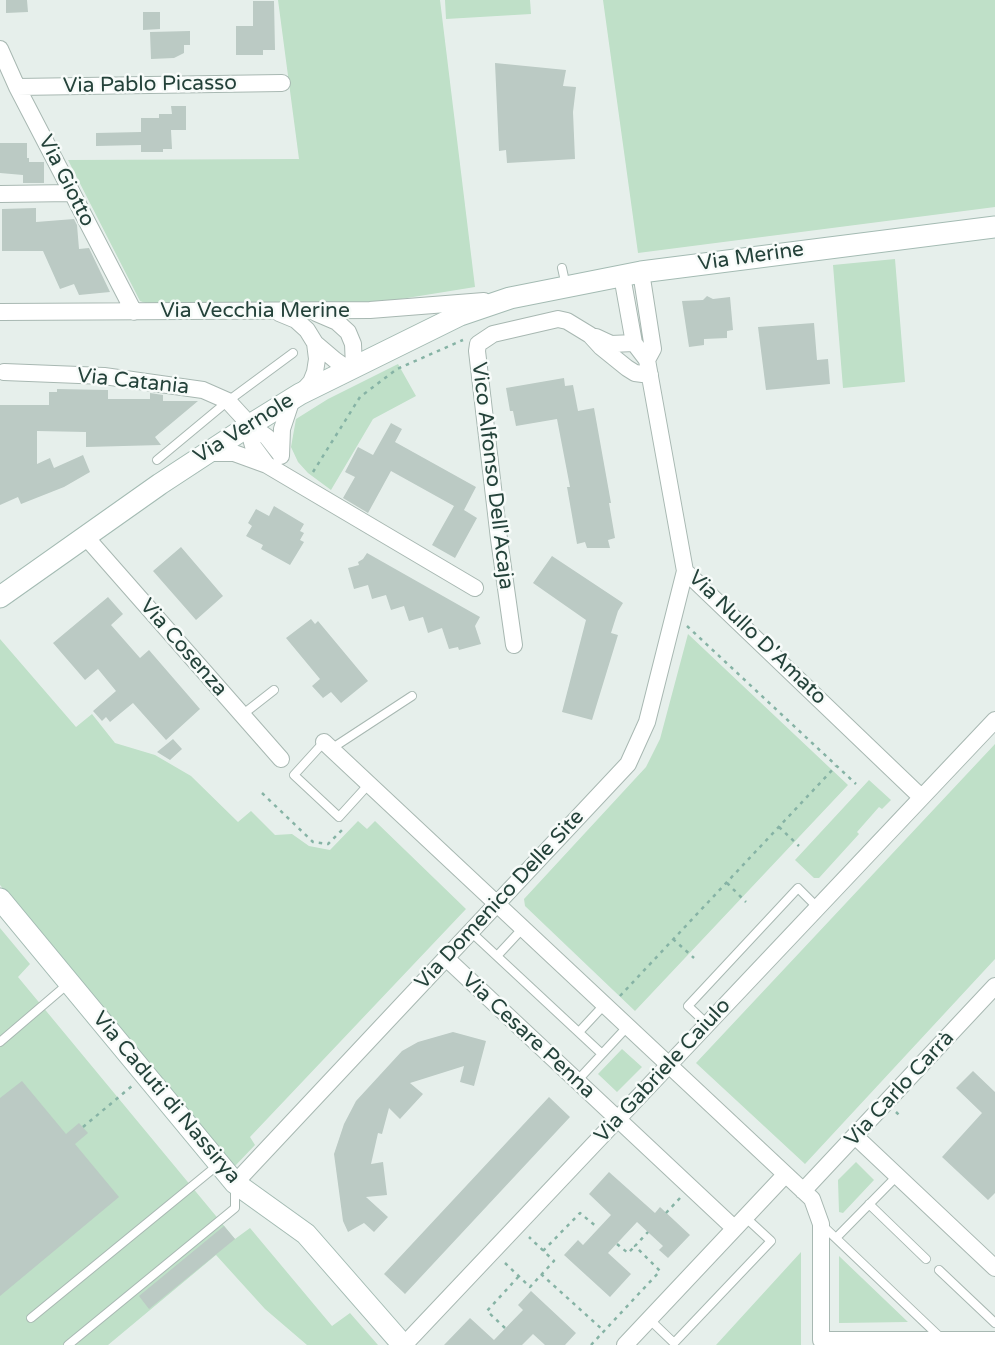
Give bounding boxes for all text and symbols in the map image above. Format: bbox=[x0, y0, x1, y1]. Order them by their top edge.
street label: Via Pablo Picasso bbox=[63, 71, 237, 99]
street label: Via Giotto bbox=[32, 131, 100, 231]
street label: Via Merine bbox=[696, 237, 806, 277]
street label: Via Vecchia Merine bbox=[160, 298, 350, 324]
street label: Vico Alfonso Dell'Acaja bbox=[466, 361, 518, 591]
street label: Via Catania bbox=[76, 364, 190, 400]
street label: Via Vernole bbox=[189, 388, 299, 470]
street label: Via Nullo D'Amato bbox=[683, 566, 831, 710]
street label: Via Cosenza bbox=[134, 594, 232, 702]
street label: Via Domenico Delle Site bbox=[410, 805, 590, 995]
street label: Via Cesare Penna bbox=[456, 968, 600, 1104]
street label: Via Gabriele Caiulo bbox=[590, 994, 736, 1148]
street label: Via Caduti di Nassirya bbox=[87, 1007, 245, 1189]
street label: Via Carlo Carrà bbox=[840, 1026, 960, 1152]

